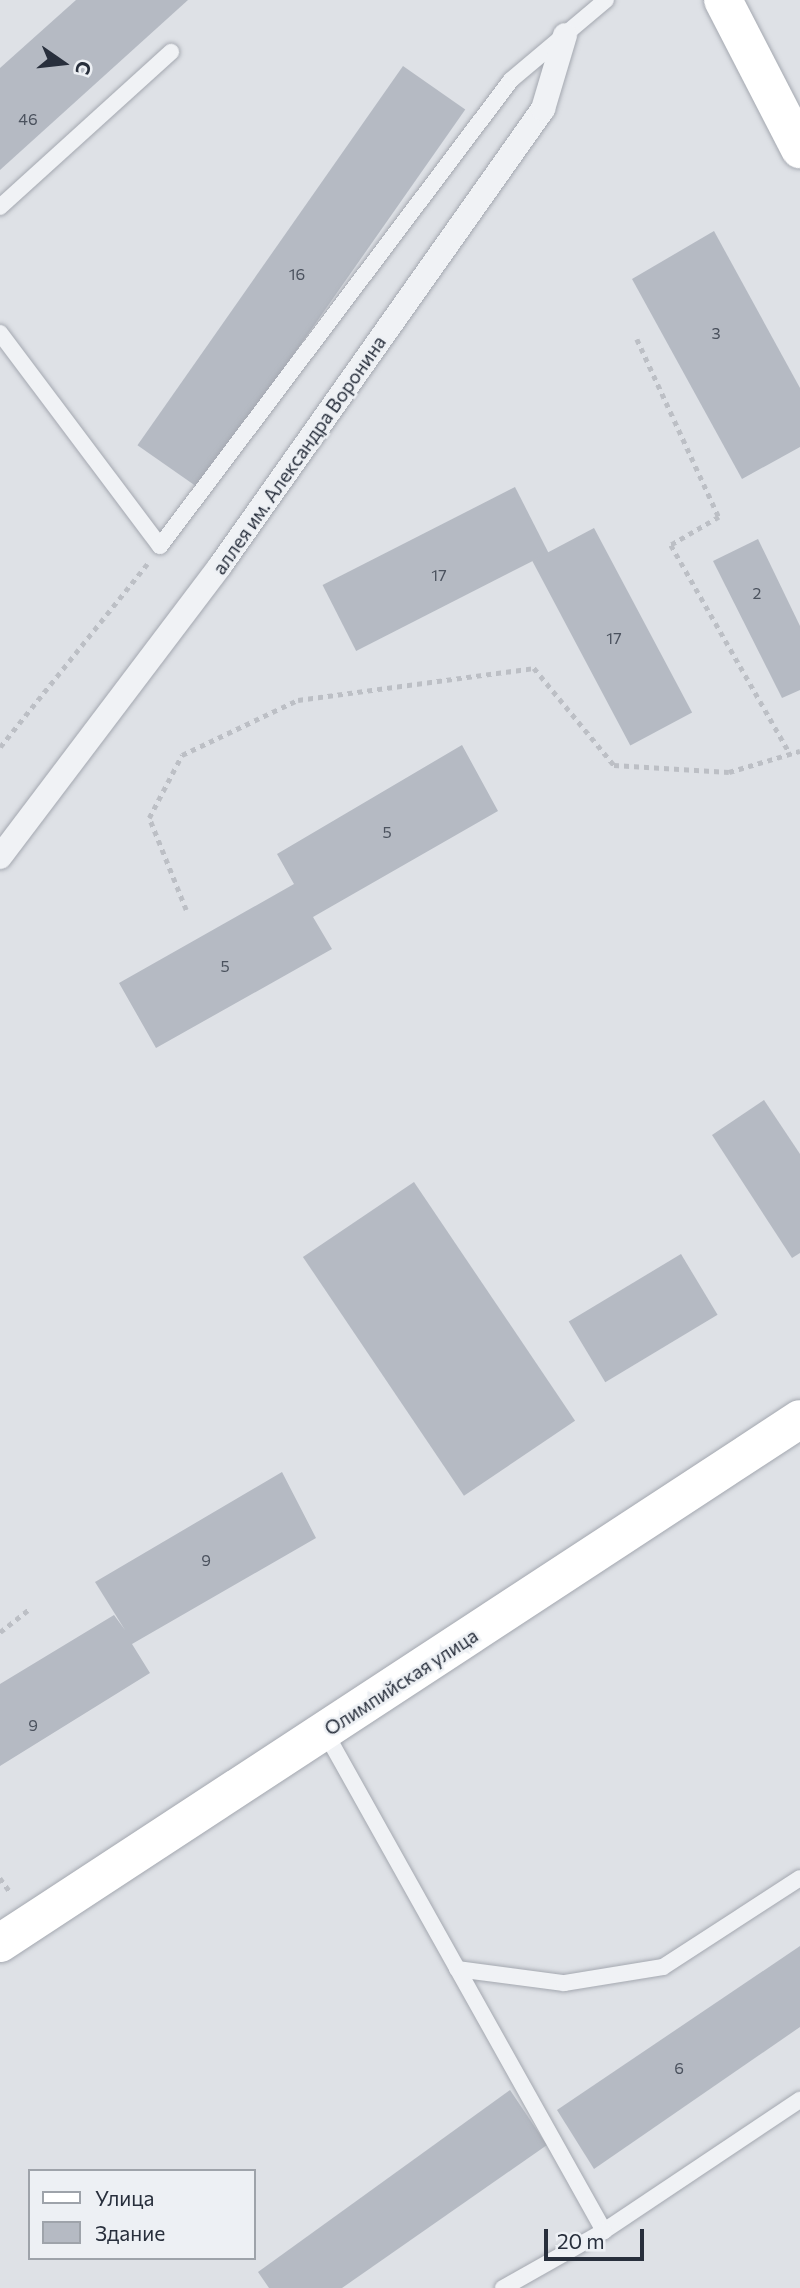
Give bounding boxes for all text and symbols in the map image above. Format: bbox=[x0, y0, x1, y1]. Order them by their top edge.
north arrow bbox=[28, 28, 98, 98]
text: С bbox=[71, 59, 97, 77]
house number: 46 bbox=[18, 109, 38, 129]
house number: 16 bbox=[289, 264, 305, 284]
house number: 3 bbox=[711, 323, 721, 343]
street label: аллея им. Александра Воронина bbox=[208, 331, 390, 579]
house number: 17 bbox=[431, 565, 447, 585]
house number: 2 bbox=[753, 583, 761, 603]
house number: 17 bbox=[606, 628, 622, 648]
house number: 5 bbox=[382, 822, 392, 842]
house number: 5 bbox=[220, 956, 230, 976]
house number: 9 bbox=[201, 1550, 211, 1570]
street label: Олимпийская улица bbox=[320, 1624, 482, 1740]
house number: 9 bbox=[28, 1715, 38, 1735]
house number: 6 bbox=[674, 2058, 684, 2078]
legend bbox=[28, 2169, 256, 2260]
text: Улица bbox=[95, 2185, 154, 2210]
scale bar bbox=[548, 2214, 648, 2258]
text: Здание bbox=[95, 2220, 165, 2245]
text: 20 m bbox=[557, 2228, 605, 2253]

